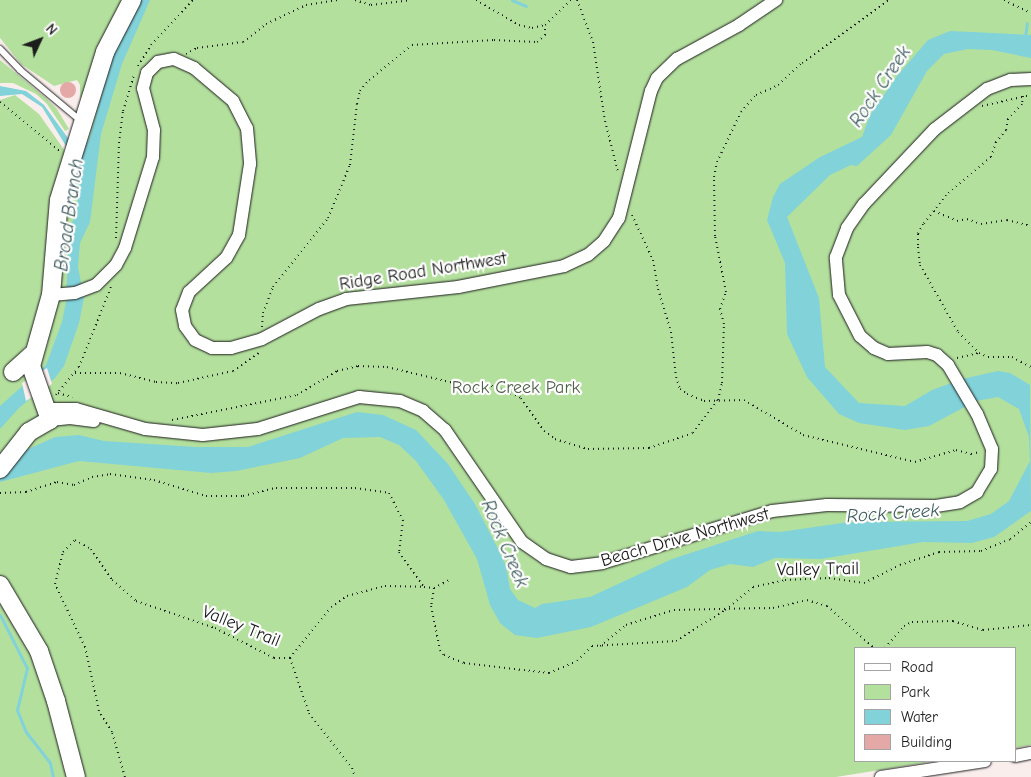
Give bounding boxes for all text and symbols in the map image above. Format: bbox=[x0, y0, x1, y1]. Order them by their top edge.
north arrow bbox=[15, 15, 65, 65]
text: N bbox=[42, 20, 61, 39]
water label: Rock Creek bbox=[846, 42, 916, 132]
water label: Broad Branch bbox=[51, 157, 89, 273]
street label: Ridge Road Northwest bbox=[338, 248, 508, 296]
park label: Rock Creek Park bbox=[452, 377, 580, 399]
water label: Rock Creek bbox=[475, 497, 533, 591]
water label: Rock Creek bbox=[846, 499, 940, 529]
street label: Beach Drive Northwest bbox=[598, 504, 772, 572]
street label: Valley Trail bbox=[777, 558, 859, 582]
street label: Valley Trail bbox=[199, 602, 283, 652]
legend bbox=[854, 647, 1016, 762]
text: Road bbox=[901, 658, 933, 676]
text: Park bbox=[901, 683, 930, 701]
text: Water bbox=[901, 708, 938, 726]
text: Building bbox=[901, 733, 952, 751]

